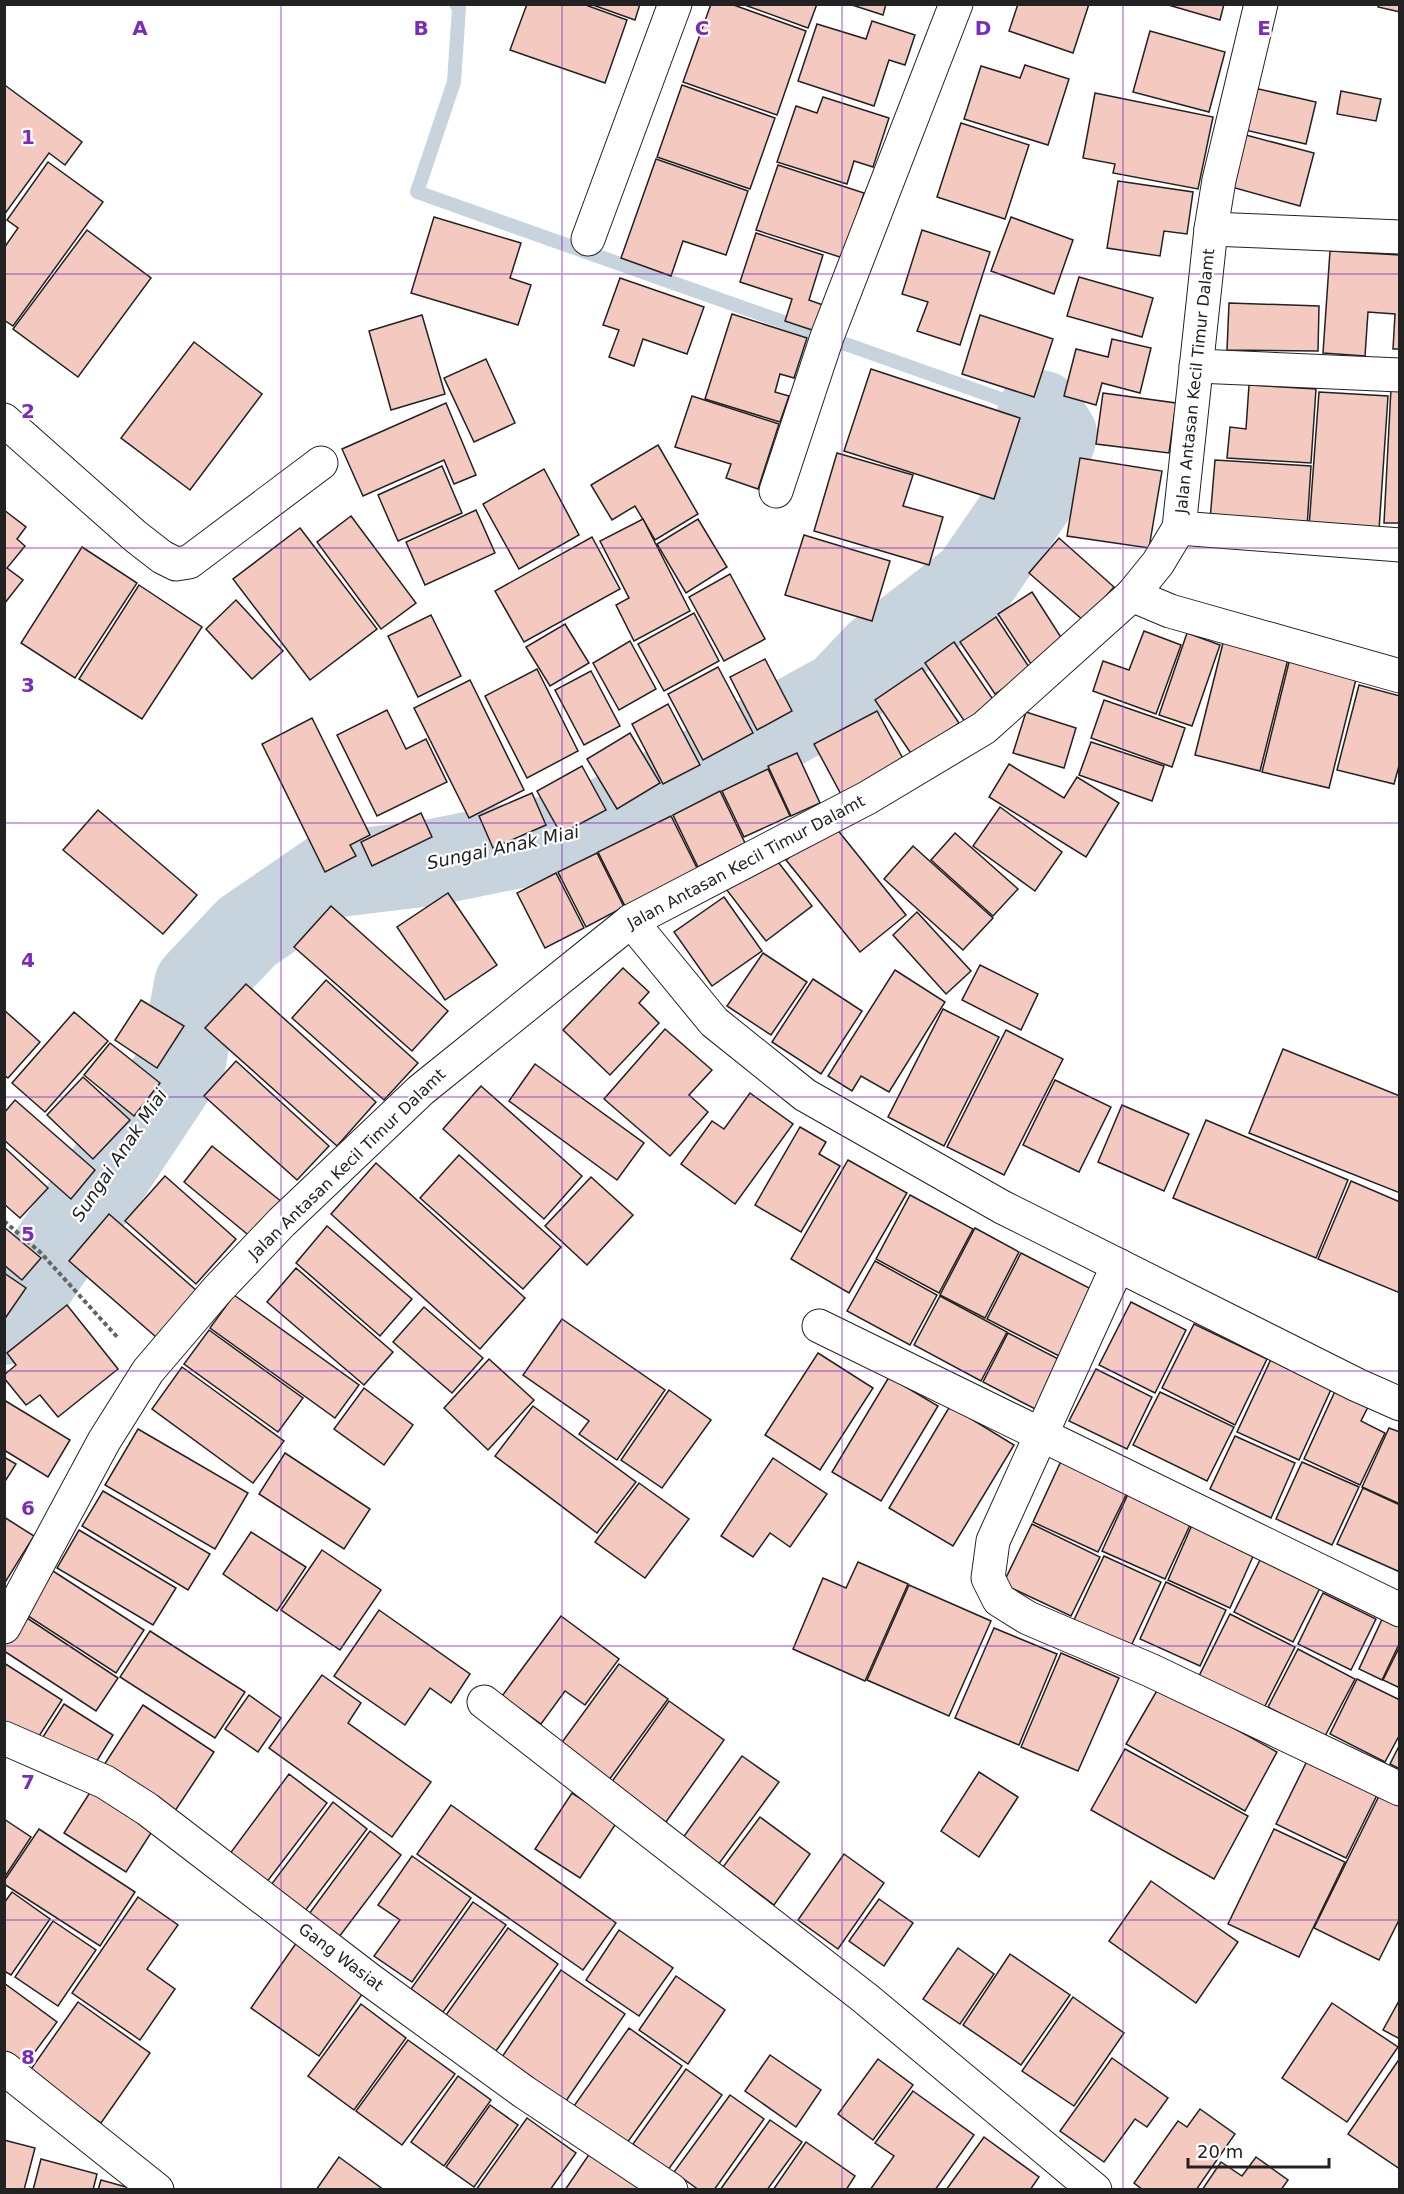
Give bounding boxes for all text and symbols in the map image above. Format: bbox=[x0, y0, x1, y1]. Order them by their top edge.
text: A bbox=[132, 16, 148, 40]
text: B bbox=[413, 16, 429, 40]
text: C bbox=[695, 16, 709, 40]
text: D bbox=[975, 16, 991, 40]
text: E bbox=[1257, 16, 1271, 40]
text: 1 bbox=[21, 125, 35, 149]
street label: Jalan Antasan Kecil Timur Dalamt bbox=[1172, 248, 1218, 515]
text: 2 bbox=[21, 399, 35, 423]
text: 3 bbox=[21, 673, 35, 697]
street label: Jalan Antasan Kecil Timur Dalamt bbox=[623, 791, 868, 933]
water label: Sungai Anak Miai bbox=[425, 821, 581, 873]
text: 4 bbox=[21, 948, 35, 972]
street label: Jalan Antasan Kecil Timur Dalamt bbox=[244, 1065, 449, 1264]
water label: Sungai Anak Miai bbox=[67, 1085, 171, 1225]
text: 5 bbox=[21, 1222, 35, 1246]
text: 6 bbox=[21, 1496, 35, 1520]
text: 7 bbox=[21, 1770, 35, 1794]
street label: Gang Wasiat bbox=[295, 1919, 387, 1995]
text: 8 bbox=[21, 2045, 35, 2069]
scale bar bbox=[1188, 2131, 1329, 2169]
text: 20 m bbox=[1197, 2141, 1243, 2162]

